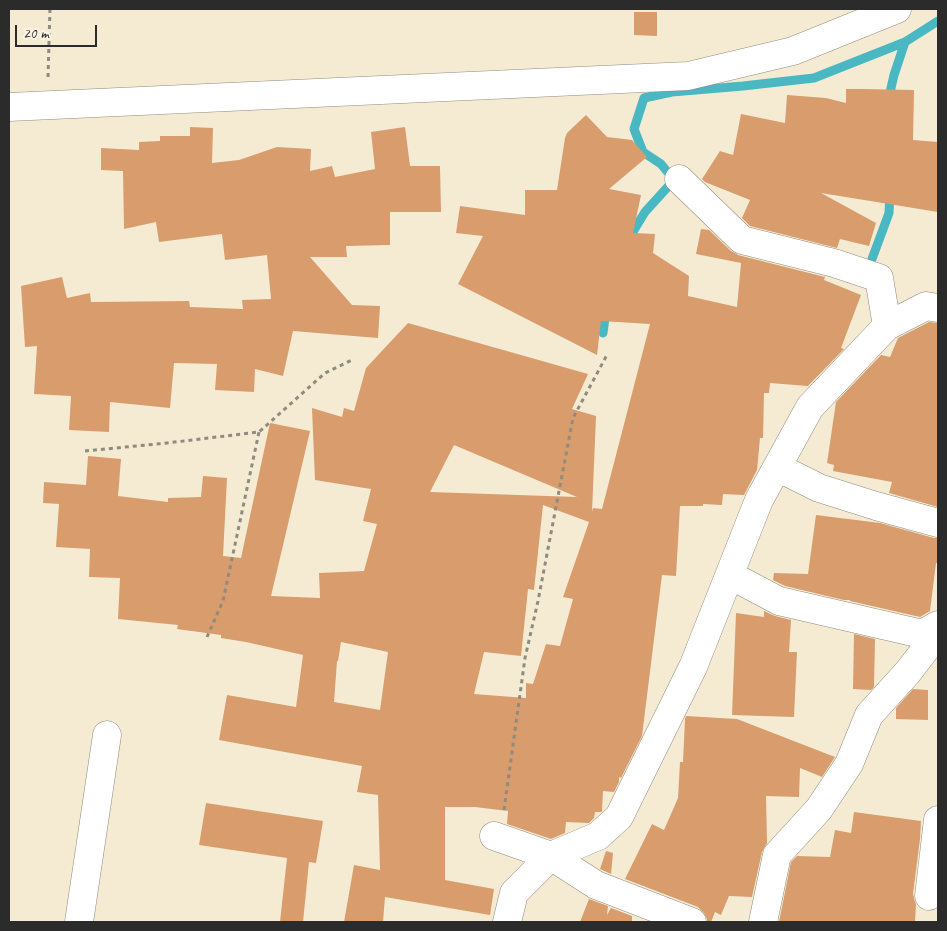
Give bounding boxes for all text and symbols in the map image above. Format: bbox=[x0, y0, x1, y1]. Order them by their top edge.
scale bar bbox=[18, 15, 100, 47]
text: 20 m bbox=[23, 24, 49, 43]

